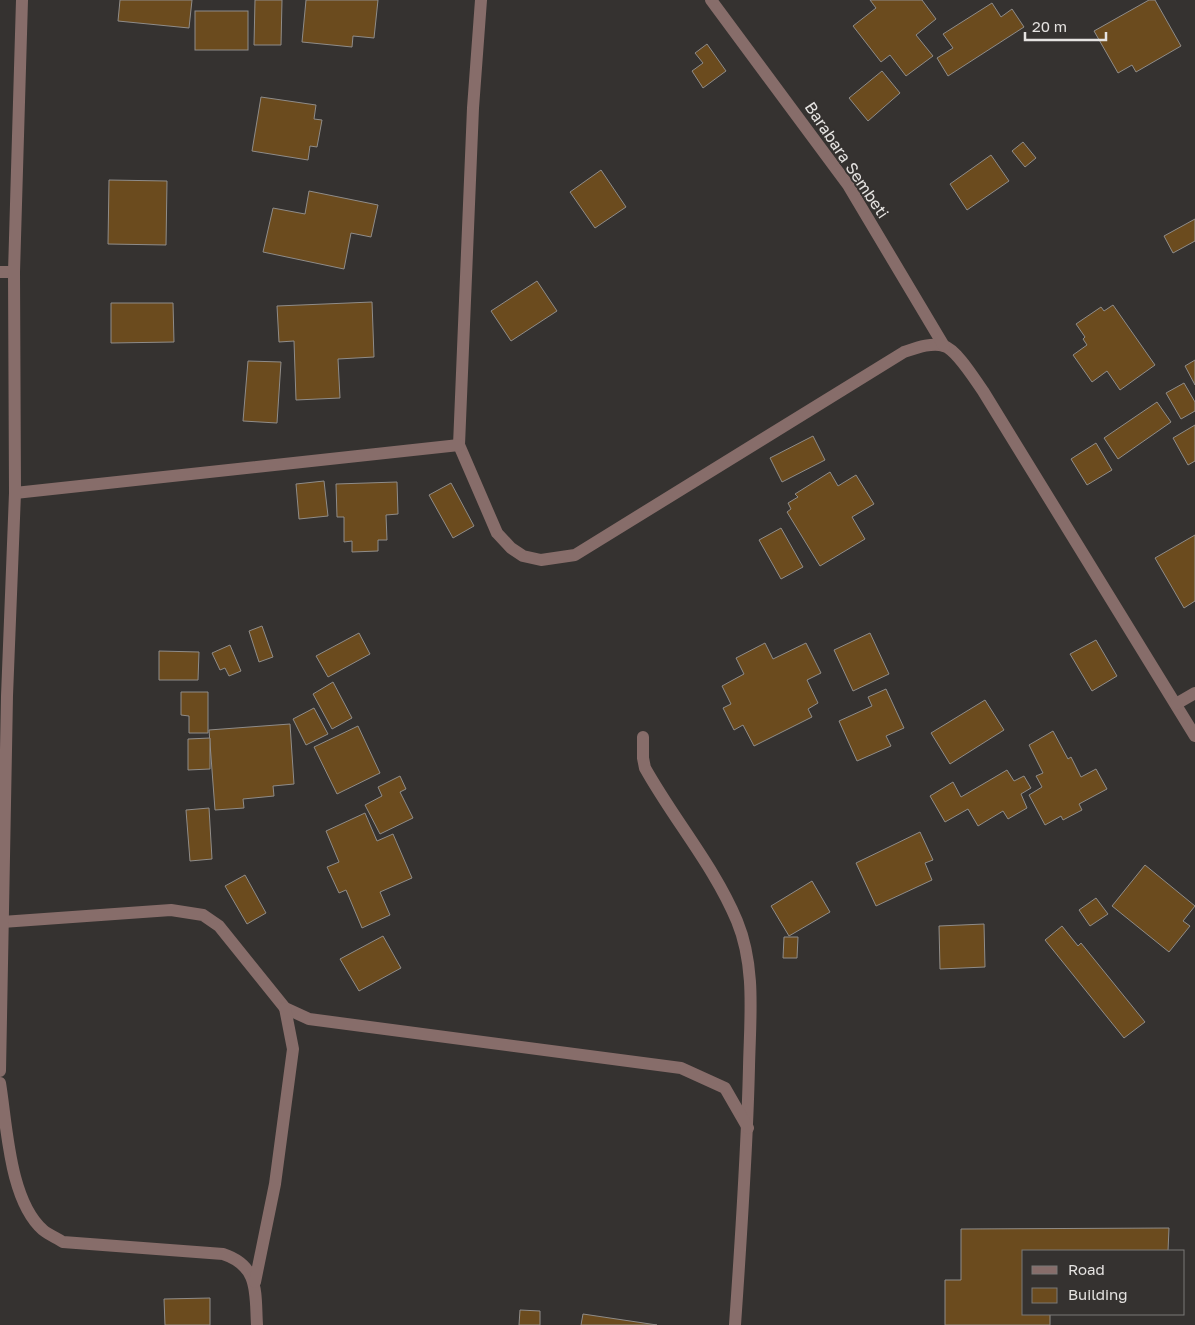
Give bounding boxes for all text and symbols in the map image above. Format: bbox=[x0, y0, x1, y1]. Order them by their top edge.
scale bar bbox=[1025, 10, 1106, 42]
text: 20 m bbox=[1032, 17, 1067, 35]
street label: Barabara Sembeti bbox=[801, 98, 893, 222]
legend bbox=[1022, 1250, 1185, 1315]
text: Road bbox=[1068, 1260, 1105, 1278]
text: Building bbox=[1068, 1285, 1128, 1303]

